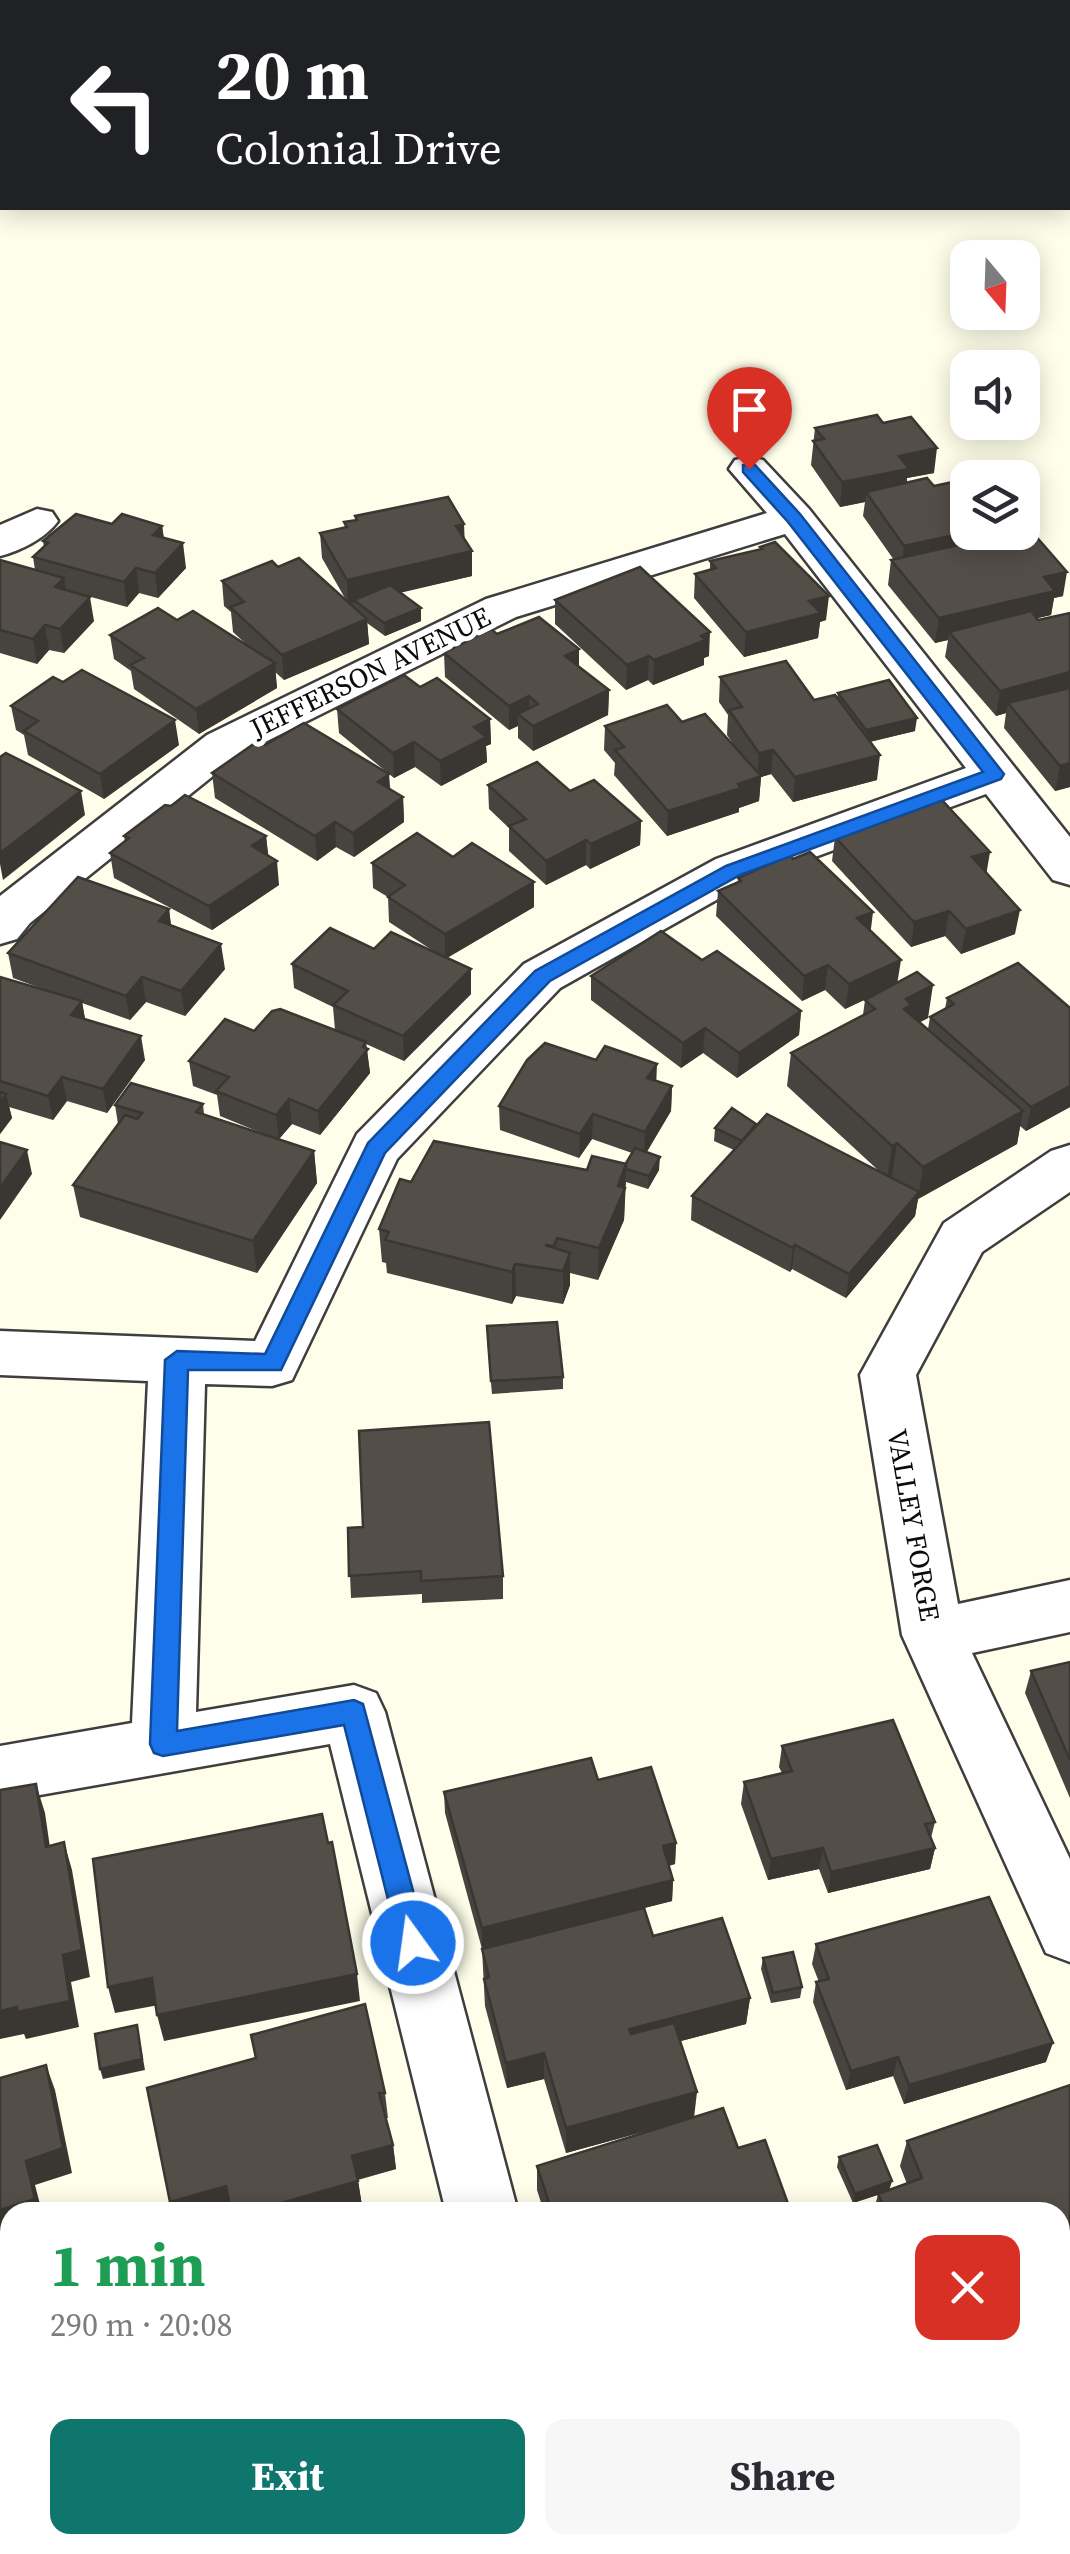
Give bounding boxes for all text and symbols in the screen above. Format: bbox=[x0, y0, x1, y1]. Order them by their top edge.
text: 20 m bbox=[215, 26, 369, 122]
icon: left bbox=[50, 40, 180, 170]
text: Colonial Drive bbox=[215, 117, 502, 179]
north arrow bbox=[950, 240, 1040, 330]
map controls bbox=[950, 240, 1040, 550]
button: sound bbox=[950, 350, 1040, 440]
pin bbox=[707, 367, 792, 470]
icon: arrive bbox=[722, 382, 777, 437]
button: layers bbox=[950, 460, 1040, 550]
street label: JEFFERSON AVENUE bbox=[243, 597, 497, 747]
street label: VALLEY FORGE bbox=[878, 1426, 950, 1624]
position arrow bbox=[361, 1891, 465, 1995]
text: 1 min bbox=[50, 2224, 206, 2306]
button: close bbox=[915, 2235, 1020, 2340]
text: 290 m · 20:08 bbox=[50, 2303, 232, 2347]
button: Exit bbox=[50, 2419, 525, 2534]
button: Share bbox=[545, 2419, 1020, 2534]

